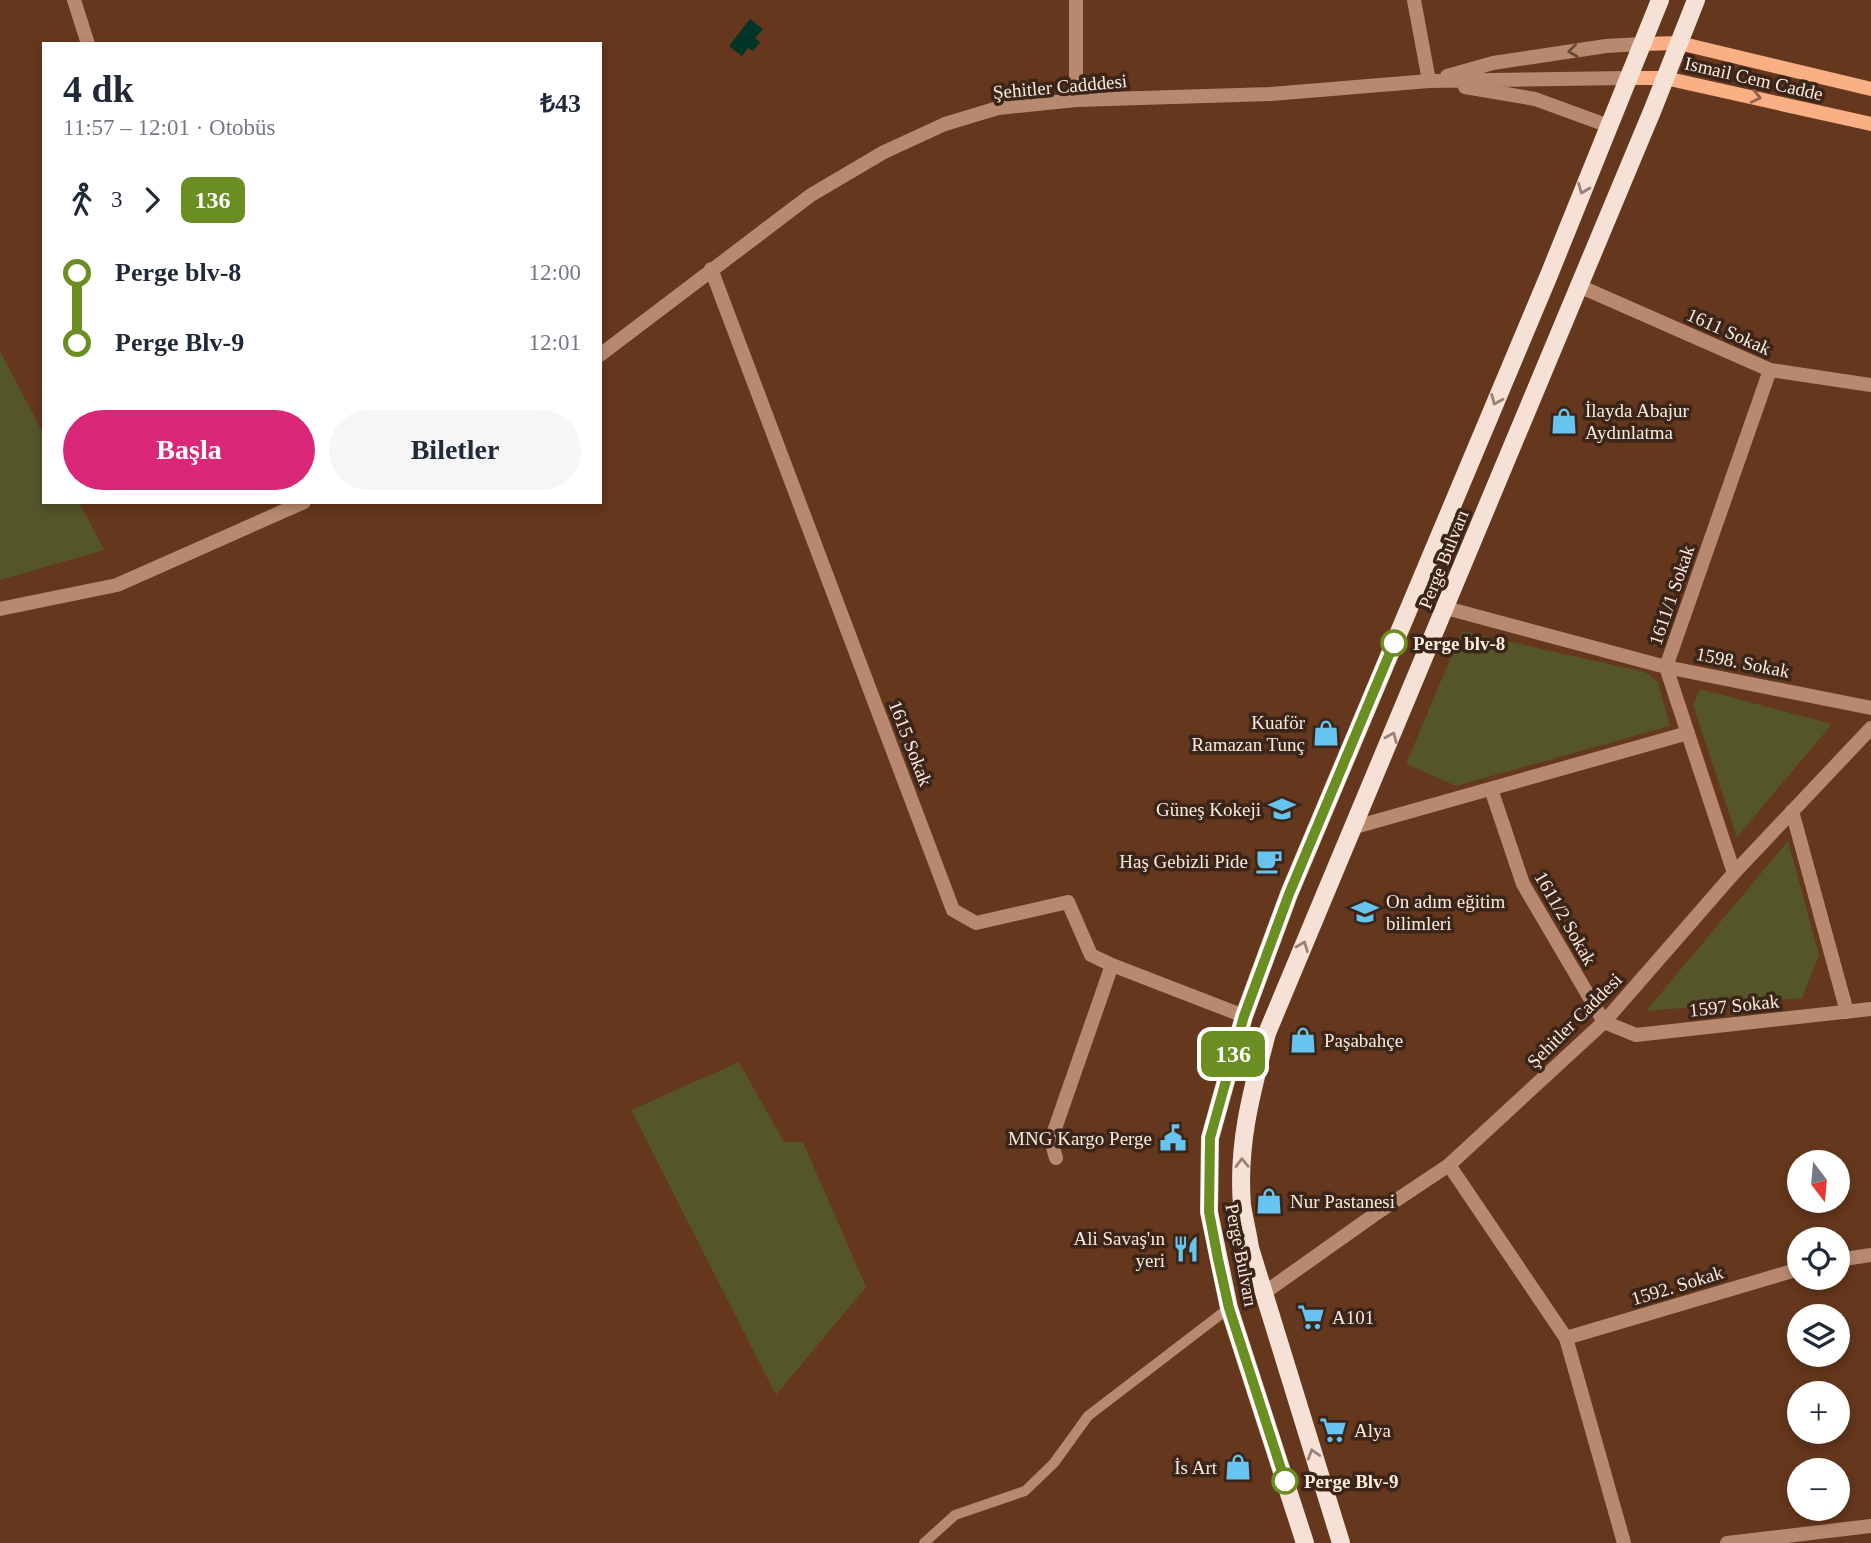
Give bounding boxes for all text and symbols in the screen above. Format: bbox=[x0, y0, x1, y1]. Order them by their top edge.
one-way arrow bbox=[1567, 43, 1579, 58]
street label: Ismail Cem Cadde bbox=[1683, 52, 1825, 105]
text: 4 dk bbox=[63, 68, 134, 110]
street label: Şehitler Cadddesi bbox=[992, 70, 1128, 103]
text: ₺43 bbox=[540, 89, 581, 118]
one-way arrow bbox=[1750, 89, 1762, 104]
text: 11:57 – 12:01 · Otobüs bbox=[63, 115, 276, 140]
icon: walk bbox=[63, 181, 101, 219]
icon: forward bbox=[133, 181, 171, 219]
one-way arrow bbox=[1578, 183, 1592, 195]
text: 3 bbox=[111, 187, 123, 212]
text: 136 bbox=[195, 187, 231, 213]
text: Perge blv-8 bbox=[115, 258, 241, 287]
text: 12:00 bbox=[529, 260, 581, 285]
street label: 1611 Sokak bbox=[1684, 304, 1774, 359]
text: Perge Blv-9 bbox=[115, 328, 244, 357]
text: 12:01 bbox=[529, 330, 581, 355]
one-way arrow bbox=[1491, 393, 1505, 405]
place label: İlayda Abajur Aydınlatma bbox=[1585, 400, 1690, 443]
shop icon: İlayda Abajur Aydınlatma bbox=[1549, 406, 1579, 436]
button: Başla bbox=[63, 410, 315, 490]
button: Biletler bbox=[329, 410, 581, 490]
street label: Perge Bulvarı bbox=[1414, 507, 1473, 612]
street label: 1611/1 Sokak bbox=[1645, 542, 1699, 648]
marker: Perge blv-8 bbox=[1381, 630, 1407, 656]
place label: Perge blv-8 bbox=[1413, 633, 1505, 654]
street label: 1598. Sokak bbox=[1694, 643, 1792, 682]
street label: 1615 Sokak bbox=[885, 697, 937, 790]
place label: Kuaför Ramazan Tunç bbox=[1192, 712, 1306, 755]
shop icon: Kuaför Ramazan Tunç bbox=[1311, 718, 1341, 748]
one-way arrow bbox=[1384, 731, 1398, 743]
school or university icon: Güneş Kokeji bbox=[1267, 794, 1297, 824]
place label: Güneş Kokeji bbox=[1156, 799, 1261, 820]
cafe icon: Haş Gebizli Pide bbox=[1254, 846, 1284, 876]
place label: Haş Gebizli Pide bbox=[1119, 851, 1248, 872]
street label: 1611/2 Sokak bbox=[1530, 868, 1601, 969]
place label: On adım eğitim bilimleri bbox=[1386, 891, 1505, 934]
school or university icon: On adım eğitim bilimleri bbox=[1350, 897, 1380, 927]
one-way arrow bbox=[1295, 941, 1309, 953]
street label: Şehitler Caddesi bbox=[1523, 969, 1626, 1072]
street label: 1597 Sokak bbox=[1688, 990, 1781, 1021]
shop icon: Paşabahçe bbox=[1288, 1025, 1318, 1055]
place label: Paşabahçe bbox=[1324, 1030, 1403, 1051]
line badge: 136 bbox=[1193, 1031, 1273, 1077]
text: 136 bbox=[1215, 1041, 1251, 1067]
public building icon: MNG Kargo Perge bbox=[1158, 1123, 1188, 1153]
place label: MNG Kargo Perge bbox=[1008, 1128, 1152, 1149]
north arrow bbox=[1787, 1150, 1850, 1213]
map controls bbox=[1787, 1150, 1850, 1521]
one-way arrow bbox=[1234, 1158, 1250, 1168]
shop icon: Nur Pastanesi bbox=[1254, 1186, 1284, 1216]
place label: Nur Pastanesi bbox=[1290, 1191, 1395, 1212]
street label: Perge Bulvarı bbox=[1221, 1202, 1262, 1308]
button: locate bbox=[1787, 1227, 1850, 1290]
place label: Ali Savaş'ın yeri bbox=[1073, 1228, 1165, 1271]
restaurant icon: Ali Savaş'ın yeri bbox=[1171, 1234, 1201, 1264]
street label: 1592. Sokak bbox=[1629, 1261, 1726, 1309]
supermarket icon: A101 bbox=[1296, 1302, 1326, 1332]
button: layers bbox=[1787, 1304, 1850, 1367]
place label: A101 bbox=[1332, 1307, 1374, 1328]
button: + bbox=[1787, 1381, 1850, 1444]
supermarket icon: Alya bbox=[1318, 1415, 1348, 1445]
place label: Alya bbox=[1354, 1420, 1392, 1441]
one-way arrow bbox=[1307, 1449, 1322, 1461]
shop icon: İs Art bbox=[1223, 1452, 1253, 1482]
place label: İs Art bbox=[1174, 1457, 1218, 1478]
button: − bbox=[1787, 1458, 1850, 1521]
marker: Perge Blv-9 bbox=[1272, 1468, 1298, 1494]
place label: Perge Blv-9 bbox=[1304, 1471, 1398, 1492]

